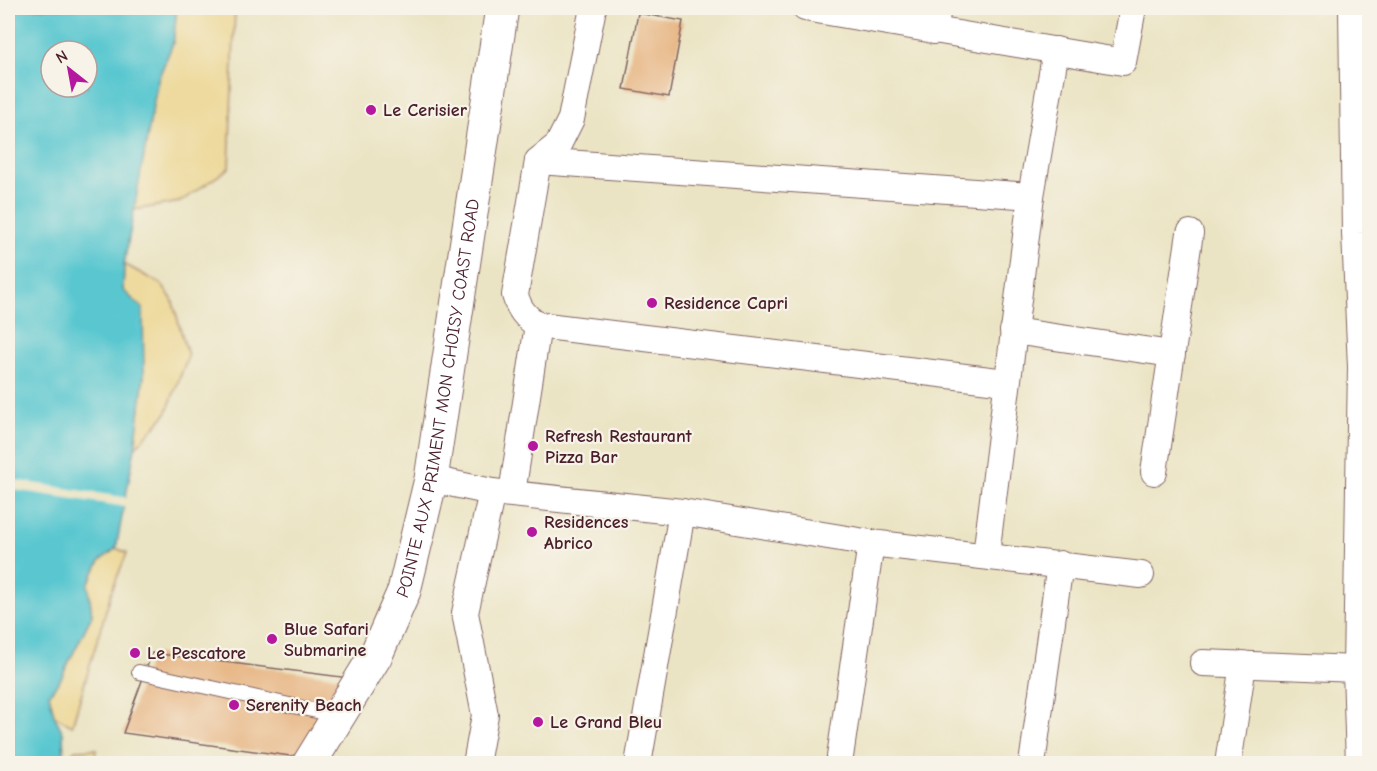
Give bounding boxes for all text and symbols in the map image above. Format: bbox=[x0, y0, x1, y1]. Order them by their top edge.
north arrow bbox=[39, 39, 99, 99]
text: N bbox=[53, 47, 71, 67]
place label: Le Cerisier bbox=[383, 100, 468, 121]
marker: Le Cerisier bbox=[364, 103, 378, 117]
street label: POINTE AUX PRIMENT MON CHOISY COAST ROAD bbox=[392, 197, 484, 601]
place label: Residence Capri bbox=[664, 293, 788, 314]
marker: Residence Capri bbox=[645, 296, 659, 310]
place label: Refresh Restaurant Pizza Bar bbox=[545, 426, 693, 468]
marker: Refresh Restaurant Pizza Bar bbox=[526, 439, 540, 453]
place label: Residences Abrico bbox=[544, 512, 629, 554]
marker: Residences Abrico bbox=[525, 525, 539, 539]
place label: Blue Safari Submarine bbox=[284, 619, 369, 661]
marker: Blue Safari Submarine bbox=[265, 632, 279, 646]
place label: Le Pescatore bbox=[147, 643, 246, 664]
marker: Le Pescatore bbox=[128, 646, 142, 660]
place label: Serenity Beach bbox=[246, 695, 362, 716]
marker: Serenity Beach bbox=[227, 698, 241, 712]
place label: Le Grand Bleu bbox=[550, 712, 662, 733]
marker: Le Grand Bleu bbox=[531, 715, 545, 729]

